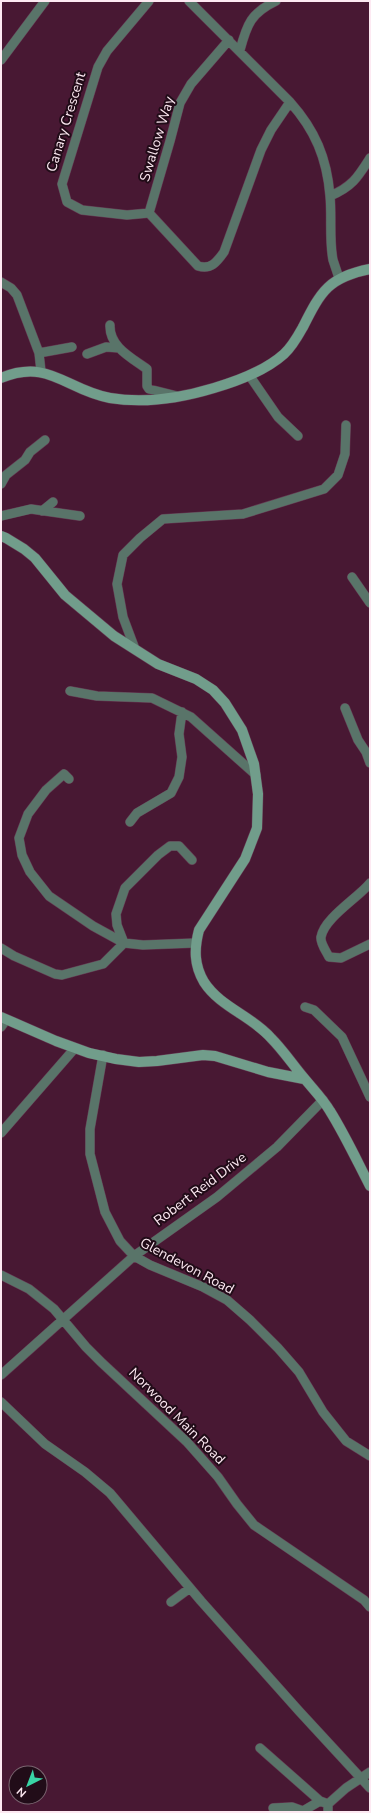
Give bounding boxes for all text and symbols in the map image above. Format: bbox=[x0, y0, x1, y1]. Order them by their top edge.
street label: Canary Crescent bbox=[42, 70, 90, 174]
street label: Swallow Way bbox=[135, 93, 179, 184]
street label: Robert Reid Drive bbox=[150, 1148, 250, 1230]
street label: Glendevon Road bbox=[137, 1233, 237, 1299]
street label: Norwood Main Road bbox=[125, 1364, 229, 1468]
north arrow bbox=[8, 1765, 48, 1805]
text: N bbox=[14, 1784, 30, 1800]

